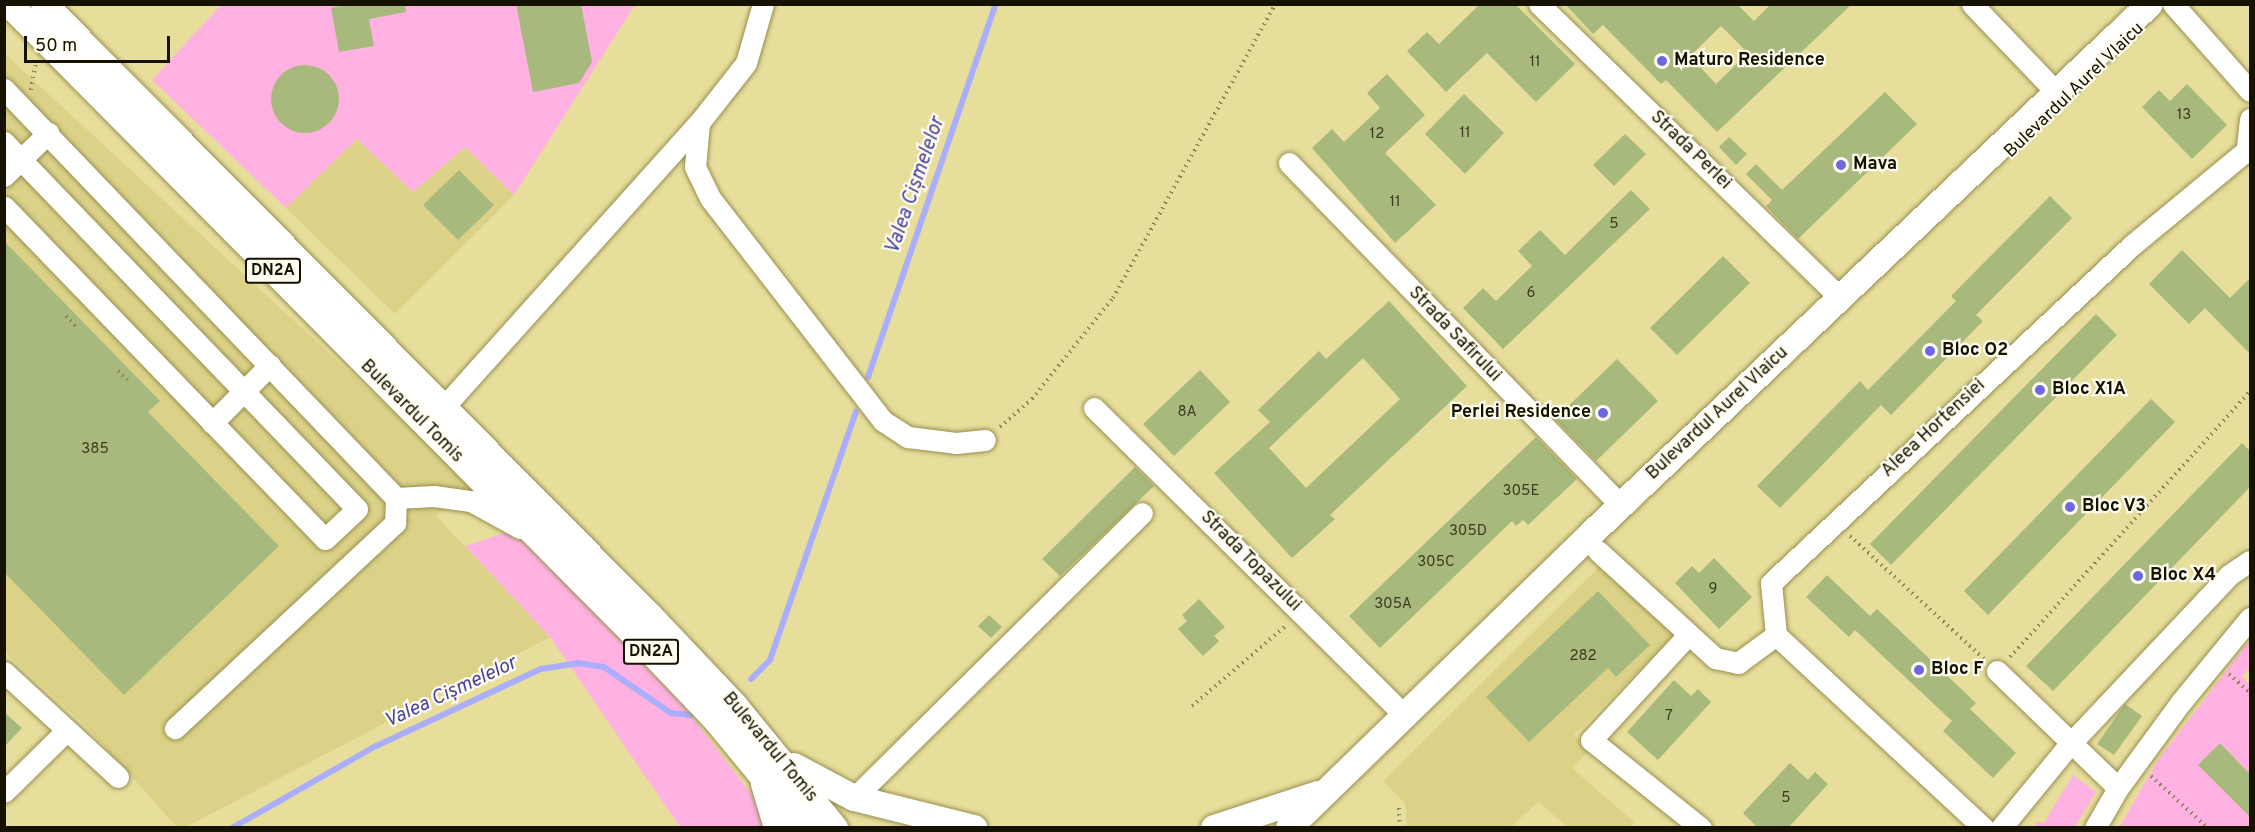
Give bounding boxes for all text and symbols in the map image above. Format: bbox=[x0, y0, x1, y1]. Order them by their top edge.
street label: Bulevardul Aurel Vlaicu bbox=[2000, 18, 2150, 164]
scale bar bbox=[27, 24, 172, 62]
text: 50 m bbox=[35, 35, 77, 58]
place label: Maturo Residence bbox=[1674, 50, 1825, 72]
house number: 11 bbox=[1529, 54, 1541, 72]
marker: Maturo Residence bbox=[1655, 54, 1669, 68]
street label: Strada Perlei bbox=[1645, 107, 1735, 195]
house number: 13 bbox=[2177, 107, 2191, 125]
water label: Valea Cișmelelor bbox=[881, 114, 951, 258]
house number: 11 bbox=[1459, 125, 1471, 143]
house number: 12 bbox=[1370, 126, 1384, 144]
place label: Mava bbox=[1853, 154, 1897, 176]
marker: Mava bbox=[1834, 158, 1848, 172]
house number: 11 bbox=[1389, 194, 1401, 212]
house number: 5 bbox=[1609, 216, 1619, 234]
road number: DN2A bbox=[244, 258, 302, 284]
street label: Strada Safirului bbox=[1403, 283, 1505, 387]
house number: 6 bbox=[1527, 285, 1535, 303]
place label: Bloc O2 bbox=[1942, 340, 2008, 362]
street label: Bulevardul Aurel Vlaicu bbox=[1642, 342, 1794, 486]
marker: Bloc O2 bbox=[1923, 344, 1937, 358]
street label: Bulevardul Tomis bbox=[355, 356, 467, 468]
street label: Aleea Hortensiei bbox=[1878, 375, 1990, 483]
place label: Bloc X1A bbox=[2052, 379, 2126, 401]
marker: Bloc X1A bbox=[2033, 383, 2047, 397]
place label: Perlei Residence bbox=[1451, 402, 1591, 424]
house number: 8A bbox=[1177, 404, 1197, 422]
marker: Perlei Residence bbox=[1596, 406, 1610, 420]
house number: 385 bbox=[81, 441, 109, 459]
house number: 305E bbox=[1503, 483, 1539, 501]
place label: Bloc V3 bbox=[2082, 496, 2147, 518]
marker: Bloc V3 bbox=[2063, 500, 2077, 514]
street label: Strada Topazului bbox=[1195, 507, 1305, 617]
house number: 305D bbox=[1449, 523, 1487, 541]
house number: 305C bbox=[1417, 554, 1455, 572]
place label: Bloc X4 bbox=[2150, 565, 2216, 587]
marker: Bloc X4 bbox=[2131, 569, 2145, 583]
house number: 9 bbox=[1709, 581, 1717, 599]
house number: 305A bbox=[1374, 596, 1412, 614]
road number: DN2A bbox=[622, 639, 680, 665]
house number: 282 bbox=[1569, 648, 1597, 666]
water label: Valea Cișmelelor bbox=[381, 652, 521, 734]
place label: Bloc F bbox=[1931, 659, 1984, 681]
marker: Bloc F bbox=[1912, 663, 1926, 677]
street label: Bulevardul Tomis bbox=[717, 688, 821, 808]
house number: 7 bbox=[1665, 708, 1673, 726]
house number: 5 bbox=[1781, 790, 1791, 808]

